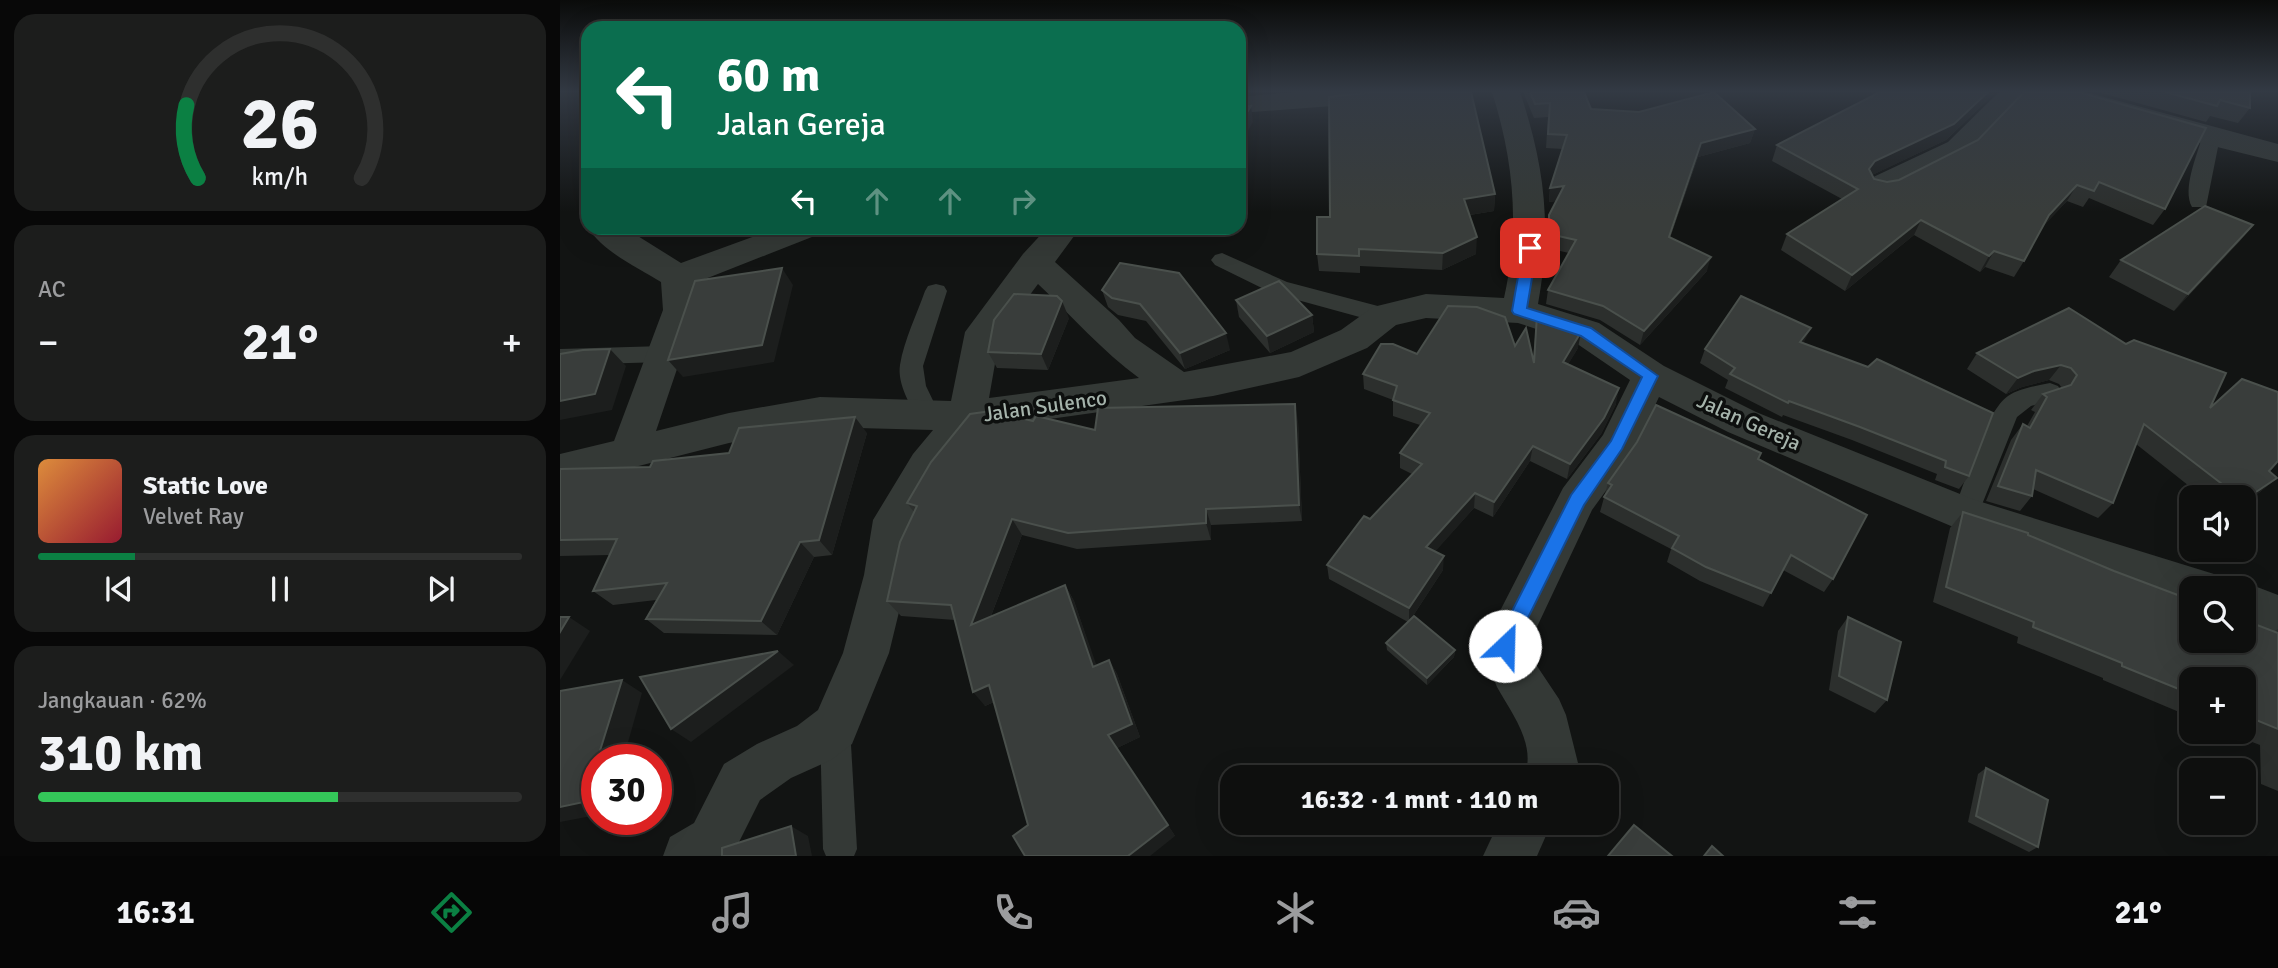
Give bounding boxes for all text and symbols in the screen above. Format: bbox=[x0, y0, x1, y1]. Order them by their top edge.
text: 60 m bbox=[717, 45, 820, 105]
icon: left bbox=[602, 49, 693, 140]
text: 26 bbox=[241, 81, 319, 170]
text: Jalan Gereja bbox=[717, 105, 886, 144]
text: km/h bbox=[252, 161, 308, 192]
icon: left bbox=[785, 182, 823, 220]
icon: ahead bbox=[858, 182, 896, 220]
icon: ahead bbox=[931, 182, 969, 220]
icon: right bbox=[1004, 182, 1042, 220]
pin bbox=[1500, 218, 1560, 278]
icon: arrive bbox=[1511, 229, 1549, 267]
text: AC bbox=[38, 275, 66, 304]
text: 21° bbox=[242, 310, 318, 374]
text: − bbox=[38, 319, 59, 366]
text: + bbox=[501, 319, 522, 366]
street label: Jalan Sulenco bbox=[982, 384, 1108, 428]
street label: Jalan Gereja bbox=[1693, 388, 1805, 456]
text: Static Love bbox=[143, 470, 268, 502]
map controls bbox=[2179, 485, 2256, 835]
button: sound bbox=[2179, 485, 2256, 562]
text: Velvet Ray bbox=[143, 502, 244, 531]
icon: previous bbox=[100, 570, 138, 608]
icon: pause bbox=[261, 570, 299, 608]
icon: next bbox=[422, 570, 460, 608]
button: search bbox=[2179, 576, 2256, 653]
position arrow bbox=[1468, 609, 1542, 683]
button: + bbox=[2179, 667, 2256, 744]
text: Jangkauan · 62% bbox=[38, 686, 207, 715]
text: 310 km bbox=[38, 721, 203, 785]
speed limit sign: 30 bbox=[581, 744, 672, 835]
button: − bbox=[2179, 758, 2256, 835]
text: 16:32 · 1 mnt · 110 m bbox=[1301, 784, 1538, 816]
icon: directions bbox=[427, 888, 476, 937]
icon: music bbox=[708, 888, 757, 937]
icon: phone bbox=[989, 888, 1038, 937]
icon: climate bbox=[1271, 888, 1320, 937]
icon: car bbox=[1552, 888, 1601, 937]
icon: filters bbox=[1833, 888, 1882, 937]
text: 16:31 bbox=[116, 893, 195, 932]
text: 21° bbox=[2114, 893, 2162, 932]

